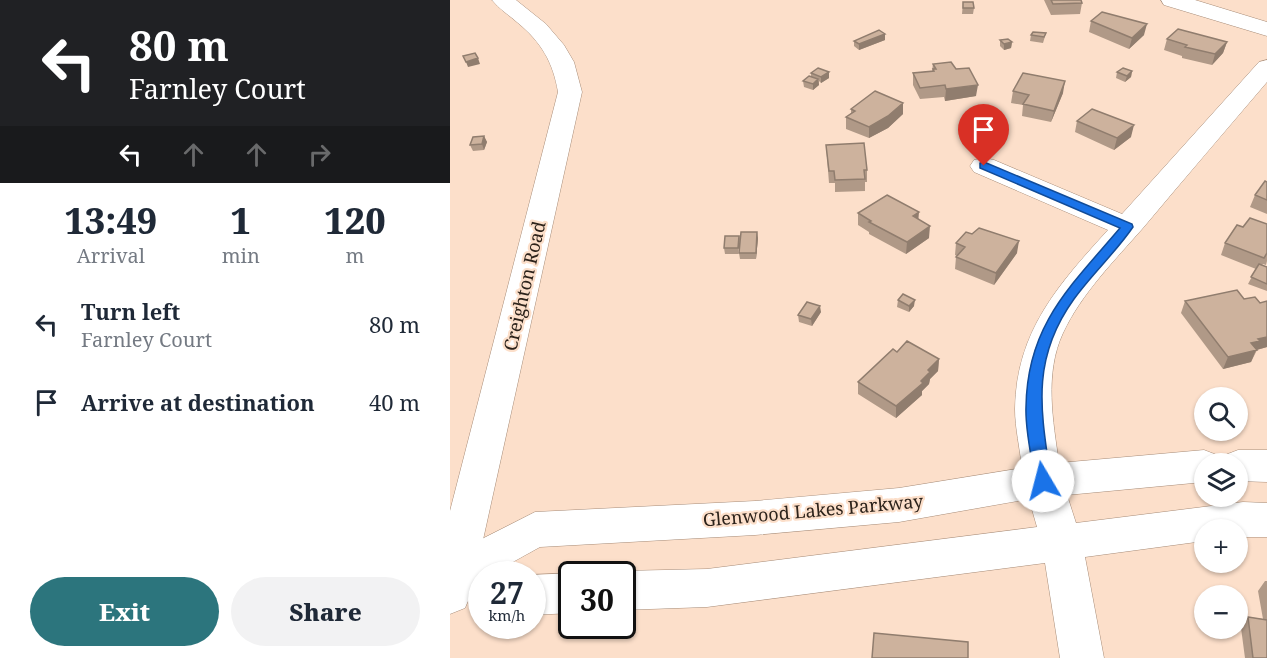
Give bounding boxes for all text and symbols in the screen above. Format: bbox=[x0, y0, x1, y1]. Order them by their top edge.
text: 80 m bbox=[129, 16, 229, 73]
icon: left bbox=[30, 24, 108, 102]
text: Farnley Court bbox=[129, 70, 306, 107]
pin bbox=[958, 104, 1009, 166]
icon: arrive bbox=[967, 113, 1000, 146]
icon: left bbox=[114, 138, 147, 171]
icon: ahead bbox=[177, 138, 210, 171]
icon: ahead bbox=[240, 138, 273, 171]
icon: right bbox=[303, 138, 336, 171]
text: 13:49 bbox=[64, 196, 157, 245]
text: 1 bbox=[231, 196, 251, 245]
text: 120 bbox=[324, 196, 386, 245]
street label: Creighton Road bbox=[497, 219, 551, 353]
text: Arrival bbox=[77, 242, 145, 269]
text: min bbox=[222, 242, 260, 269]
text: m bbox=[346, 242, 364, 269]
text: Turn left bbox=[81, 296, 180, 326]
icon: left bbox=[30, 308, 63, 341]
text: 80 m bbox=[369, 309, 420, 339]
text: Farnley Court bbox=[81, 326, 212, 353]
icon: arrive bbox=[30, 386, 63, 419]
text: Arrive at destination bbox=[81, 387, 315, 417]
text: 40 m bbox=[369, 387, 420, 417]
map controls bbox=[1194, 387, 1248, 639]
button: search bbox=[1194, 387, 1248, 441]
position arrow bbox=[1011, 449, 1075, 513]
button: layers bbox=[1194, 453, 1248, 507]
street label: Glenwood Lakes Parkway bbox=[702, 488, 925, 532]
button: + bbox=[1194, 519, 1248, 573]
speed limit sign: 30 bbox=[558, 561, 636, 639]
text: 27 bbox=[490, 572, 524, 613]
button: Exit bbox=[30, 577, 219, 646]
button: Share bbox=[231, 577, 420, 646]
button: − bbox=[1194, 585, 1248, 639]
text: km/h bbox=[489, 605, 525, 625]

